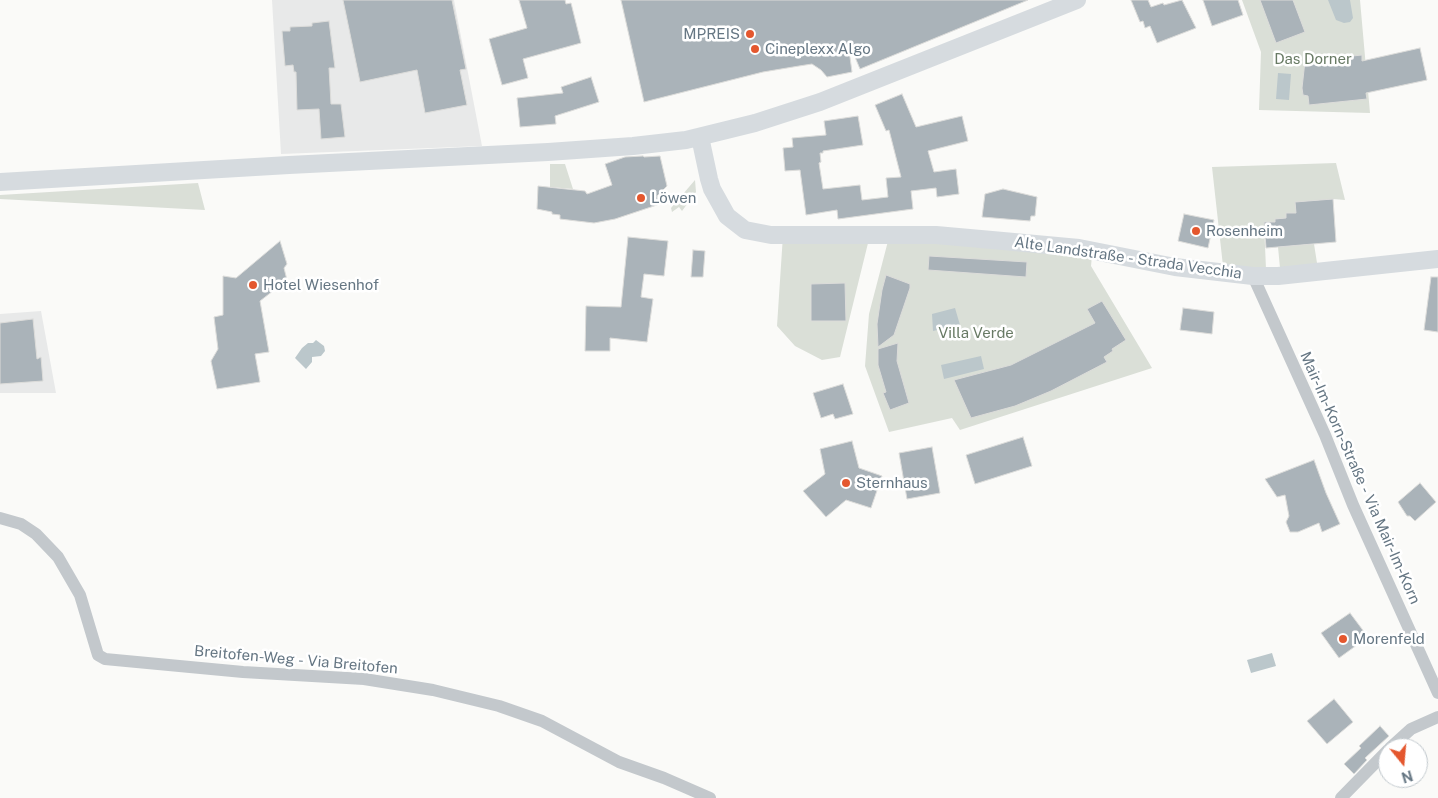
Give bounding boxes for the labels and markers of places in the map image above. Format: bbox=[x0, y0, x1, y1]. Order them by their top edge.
place label: MPREIS bbox=[683, 25, 740, 43]
marker: MPREIS bbox=[744, 28, 756, 40]
place label: Cineplexx Algo bbox=[765, 40, 871, 58]
marker: Cineplexx Algo bbox=[749, 43, 761, 55]
place label: Löwen bbox=[651, 189, 696, 207]
marker: Löwen bbox=[635, 192, 647, 204]
place label: Rosenheim bbox=[1206, 222, 1283, 240]
marker: Rosenheim bbox=[1190, 225, 1202, 237]
place label: Hotel Wiesenhof bbox=[263, 276, 379, 294]
marker: Hotel Wiesenhof bbox=[247, 279, 259, 291]
place label: Sternhaus bbox=[856, 474, 928, 492]
marker: Sternhaus bbox=[840, 477, 852, 489]
place label: Morenfeld bbox=[1353, 630, 1425, 648]
marker: Morenfeld bbox=[1337, 633, 1349, 645]

